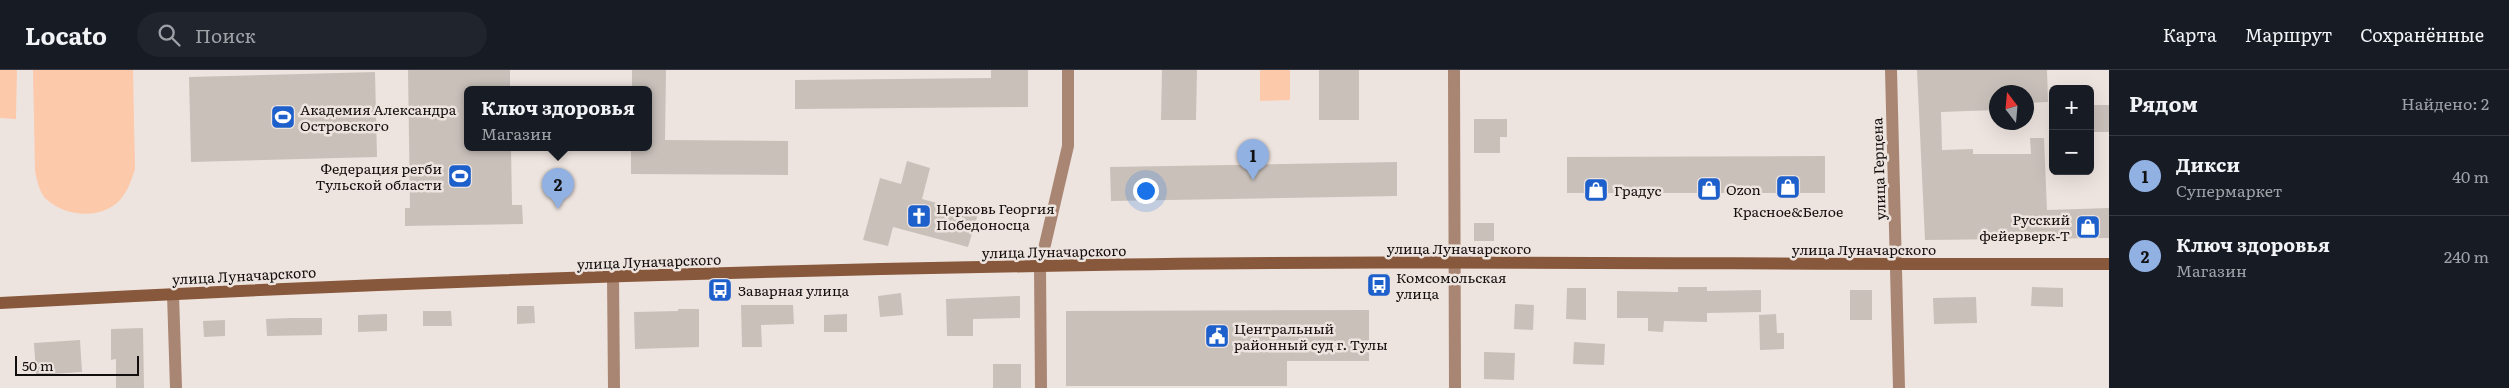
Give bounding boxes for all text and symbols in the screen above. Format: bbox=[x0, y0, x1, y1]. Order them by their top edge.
search box bbox=[137, 12, 487, 57]
text: Locato bbox=[25, 17, 107, 52]
icon: search bbox=[155, 21, 183, 49]
text: Поиск bbox=[195, 21, 256, 49]
text: Карта bbox=[2163, 21, 2217, 48]
text: Маршрут bbox=[2245, 21, 2332, 48]
text: Сохранённые bbox=[2360, 21, 2484, 48]
north arrow bbox=[1989, 85, 2034, 130]
map controls bbox=[2049, 85, 2094, 175]
button: + bbox=[2049, 85, 2094, 130]
popup bbox=[464, 86, 652, 151]
text: Рядом bbox=[2129, 87, 2198, 118]
text: Найдено: 2 bbox=[2401, 91, 2489, 115]
text: Ключ здоровья bbox=[481, 93, 635, 121]
place label: Академия Александра Островского bbox=[300, 99, 457, 135]
sports icon: Академия Александра Островского bbox=[270, 104, 296, 130]
street label: улица Герцена bbox=[1866, 117, 1890, 221]
text: Магазин bbox=[481, 121, 552, 145]
button: − bbox=[2049, 130, 2094, 175]
pin: 1 bbox=[1237, 139, 1269, 180]
text: Дикси bbox=[2176, 150, 2240, 178]
place label: Федерация регби Тульской области bbox=[315, 158, 442, 194]
sports icon: Федерация регби Тульской области bbox=[447, 163, 473, 189]
text: 1 bbox=[2142, 164, 2148, 188]
text: 40 m bbox=[2452, 164, 2489, 188]
pin: 2 bbox=[542, 168, 574, 209]
shop icon: Красное&Белое bbox=[1775, 174, 1801, 200]
shop icon: Ozon bbox=[1696, 176, 1722, 202]
shop icon: Градус bbox=[1583, 177, 1609, 203]
your location bbox=[1133, 178, 1159, 204]
text: Супермаркет bbox=[2176, 178, 2282, 202]
place label: Ozon bbox=[1726, 179, 1761, 199]
place label: Градус bbox=[1614, 180, 1662, 200]
place label: Церковь Георгия Победоносца bbox=[936, 198, 1055, 234]
place label: Красное&Белое bbox=[1733, 201, 1843, 221]
church icon: Церковь Георгия Победоносца bbox=[906, 203, 932, 229]
place label: Русский фейерверк-Т bbox=[1979, 209, 2070, 245]
shop icon: Русский фейерверк-Т bbox=[2075, 214, 2101, 240]
text: Ключ здоровья bbox=[2176, 230, 2330, 258]
street label: улица Луначарского bbox=[1387, 238, 1531, 258]
street label: улица Луначарского bbox=[1792, 239, 1936, 259]
street label: улица Луначарского bbox=[982, 240, 1126, 262]
text: 2 bbox=[2141, 244, 2149, 268]
text: 240 m bbox=[2444, 244, 2489, 268]
street label: улица Луначарского bbox=[576, 248, 722, 274]
text: Магазин bbox=[2176, 258, 2247, 282]
street label: улица Луначарского bbox=[171, 261, 317, 289]
place label: Комсомольская улица bbox=[1396, 267, 1507, 303]
bus stop icon: Комсомольская улица bbox=[1366, 272, 1392, 298]
bus stop icon: Заварная улица bbox=[707, 277, 733, 303]
place label: Заварная улица bbox=[738, 280, 849, 300]
place label: Центральный районный суд г. Тулы bbox=[1234, 318, 1388, 354]
public building icon: Центральный районный суд г. Тулы bbox=[1204, 323, 1230, 349]
scale bar bbox=[15, 353, 139, 376]
text: 50 m bbox=[22, 355, 54, 375]

